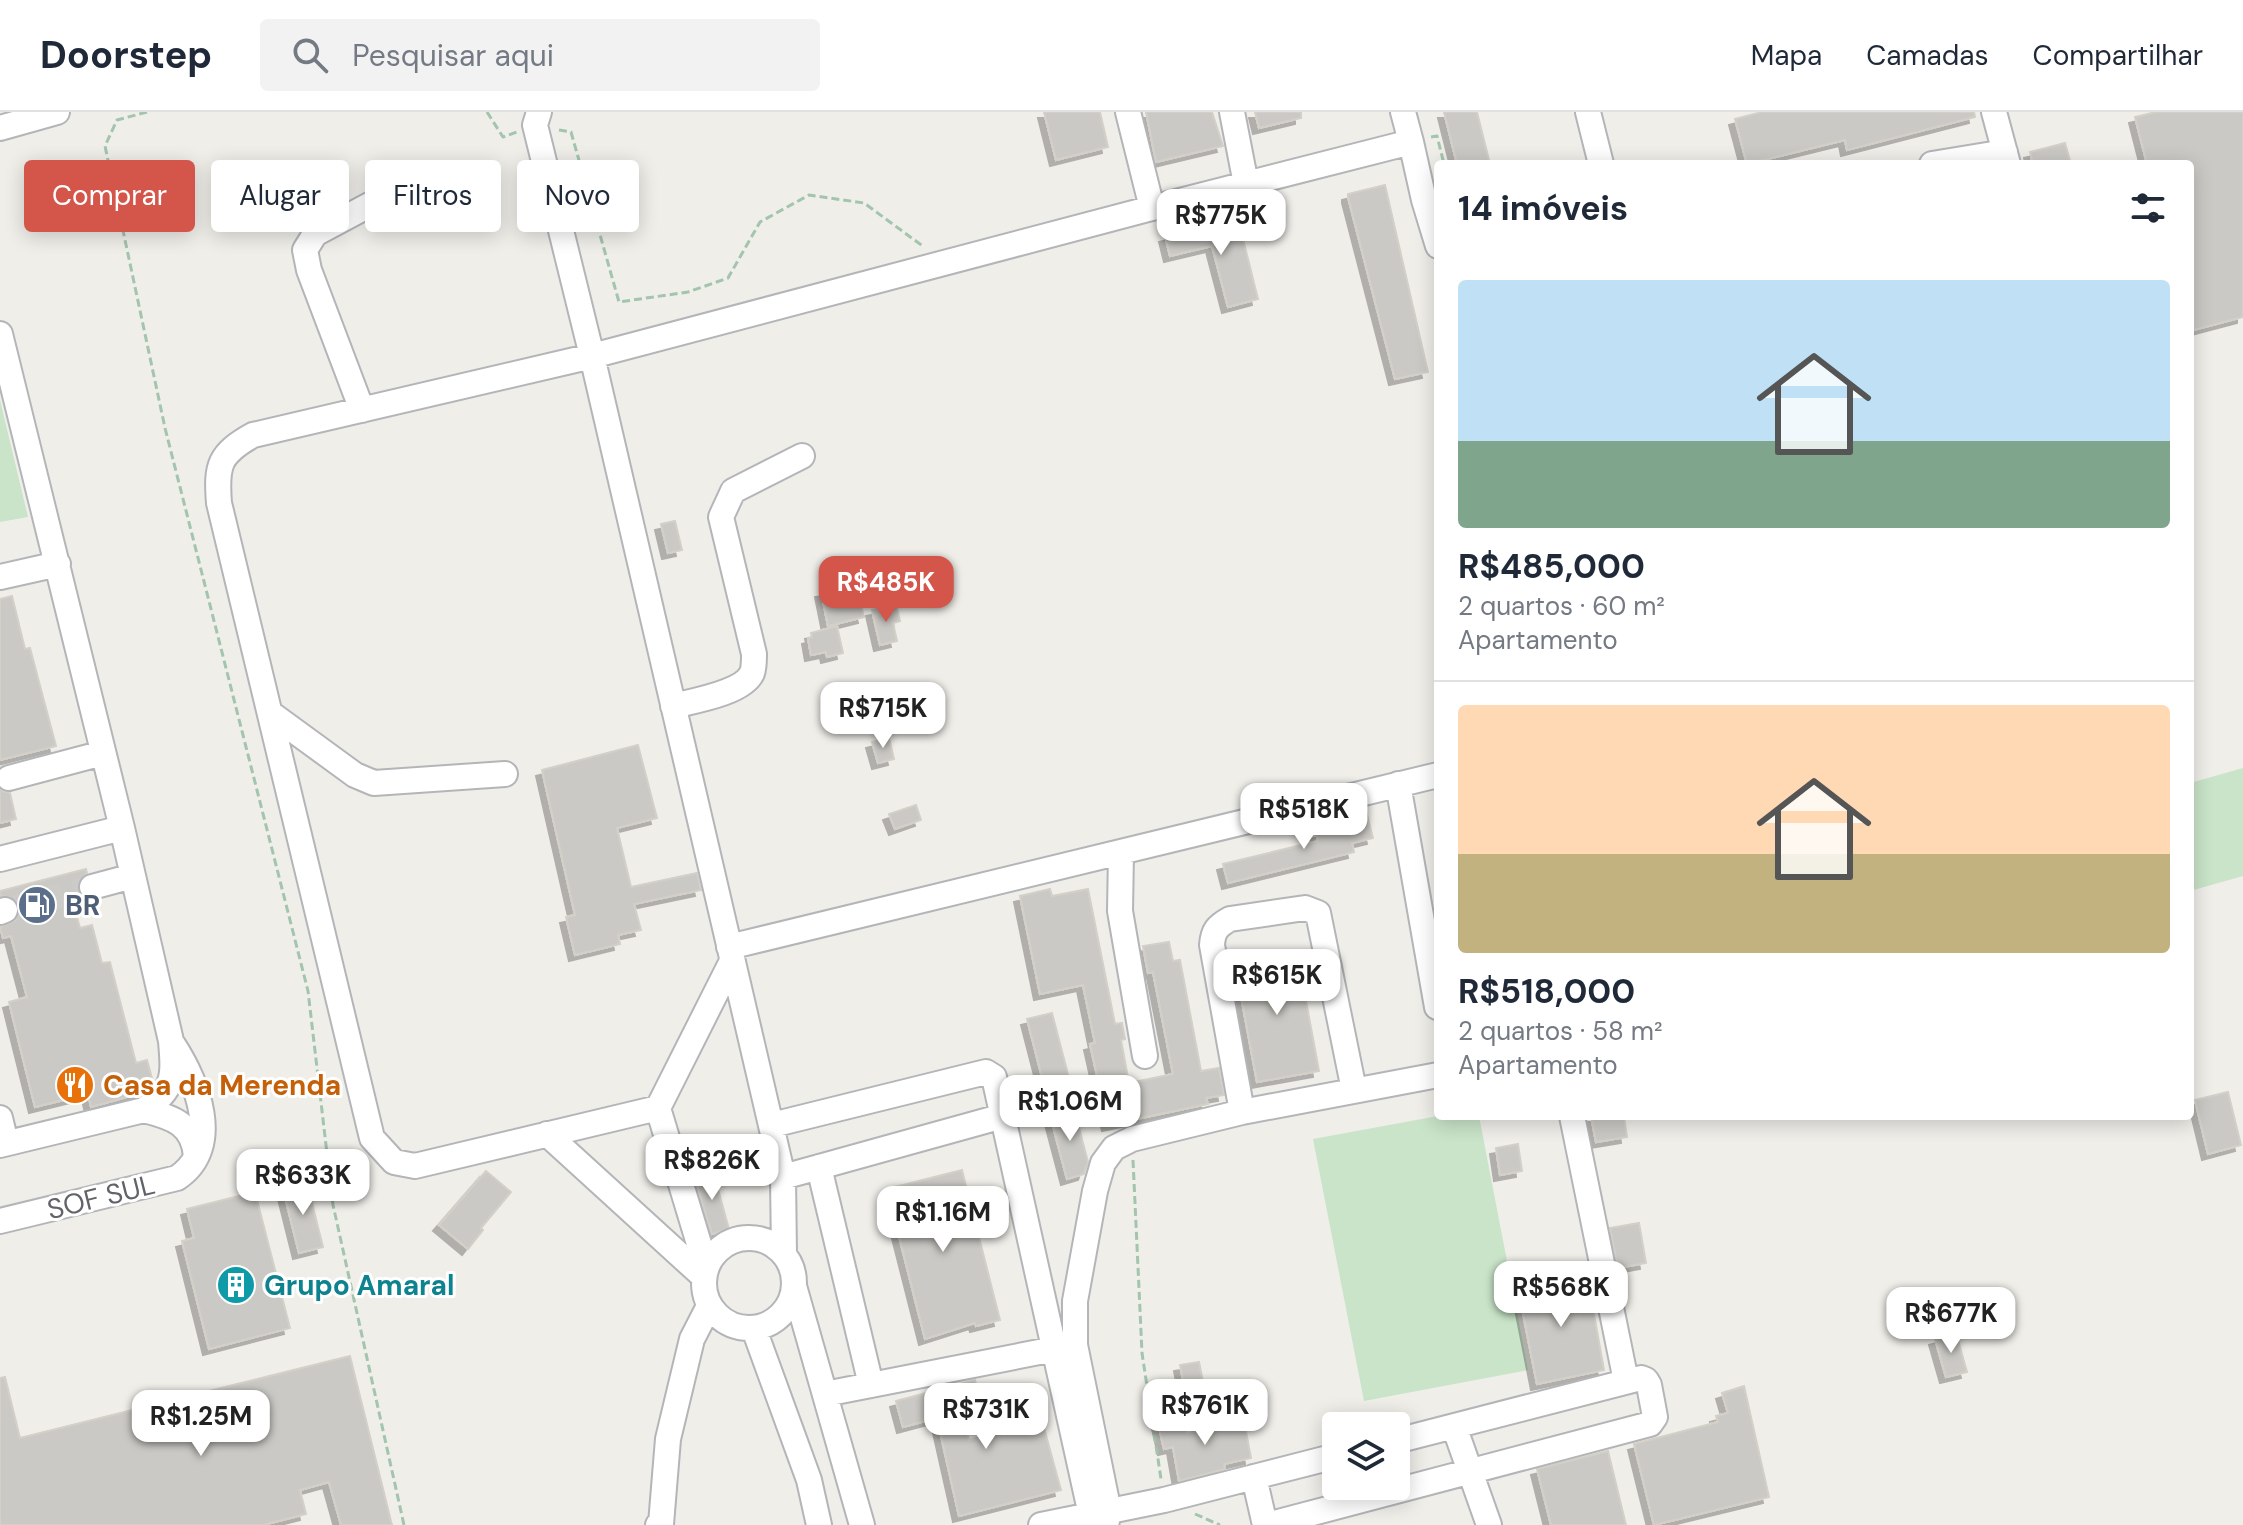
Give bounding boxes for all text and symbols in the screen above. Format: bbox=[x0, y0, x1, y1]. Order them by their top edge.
search box bbox=[260, 19, 820, 91]
text: Doorstep bbox=[40, 30, 212, 80]
icon: search bbox=[288, 33, 332, 77]
text: Pesquisar aqui bbox=[352, 36, 554, 75]
text: Mapa bbox=[1751, 37, 1822, 74]
text: Camadas bbox=[1866, 37, 1989, 74]
text: Compartilhar bbox=[2033, 37, 2203, 74]
chip: Comprar bbox=[24, 160, 195, 232]
chip: Alugar bbox=[211, 160, 349, 232]
chip: Filtros bbox=[365, 160, 501, 232]
chip: Novo bbox=[517, 160, 639, 232]
text: 14 imóveis bbox=[1458, 186, 1628, 231]
icon: filters bbox=[2126, 186, 2170, 230]
pin: R$775K bbox=[1156, 189, 1286, 257]
text: R$775K bbox=[1175, 198, 1267, 232]
icon: home bbox=[1742, 332, 1886, 476]
text: R$485,000 bbox=[1458, 544, 1645, 589]
pin: R$485K bbox=[821, 556, 951, 624]
text: R$485K bbox=[837, 565, 935, 599]
text: 2 quartos · 60 m² bbox=[1458, 589, 1665, 623]
text: Apartamento bbox=[1458, 623, 1618, 657]
pin: R$715K bbox=[818, 682, 948, 750]
text: R$715K bbox=[838, 691, 928, 725]
icon: home bbox=[1742, 757, 1886, 901]
pin: R$518K bbox=[1239, 783, 1369, 851]
text: R$518K bbox=[1258, 792, 1350, 826]
fuel station icon: BR bbox=[16, 884, 58, 926]
place label: BR bbox=[65, 887, 101, 924]
pin: R$615K bbox=[1212, 949, 1342, 1017]
text: R$615K bbox=[1231, 958, 1323, 992]
text: R$518,000 bbox=[1458, 969, 1635, 1014]
text: 2 quartos · 58 m² bbox=[1458, 1014, 1662, 1048]
text: Apartamento bbox=[1458, 1048, 1618, 1082]
restaurant icon: Casa da Merenda bbox=[54, 1064, 96, 1106]
place label: Casa da Merenda bbox=[103, 1067, 341, 1104]
pin: R$1.06M bbox=[996, 1075, 1144, 1143]
text: R$1.06M bbox=[1018, 1084, 1122, 1118]
pin: R$826K bbox=[647, 1134, 777, 1202]
text: R$826K bbox=[664, 1143, 760, 1177]
pin: R$633K bbox=[238, 1149, 368, 1217]
text: R$633K bbox=[255, 1158, 351, 1192]
street label: SOF SUL bbox=[43, 1166, 159, 1228]
pin: R$1.16M bbox=[869, 1186, 1017, 1254]
text: R$1.16M bbox=[895, 1195, 991, 1229]
pin: R$568K bbox=[1496, 1261, 1626, 1329]
building icon: Grupo Amaral bbox=[215, 1264, 257, 1306]
place label: Grupo Amaral bbox=[264, 1267, 454, 1304]
text: R$568K bbox=[1512, 1270, 1610, 1304]
pin: R$677K bbox=[1886, 1287, 2016, 1355]
text: R$677K bbox=[1904, 1296, 1998, 1330]
pin: R$761K bbox=[1140, 1379, 1270, 1447]
pin: R$731K bbox=[921, 1383, 1051, 1451]
text: R$761K bbox=[1161, 1388, 1249, 1422]
pin: R$1.25M bbox=[127, 1390, 275, 1458]
text: R$731K bbox=[942, 1392, 1030, 1426]
text: R$1.25M bbox=[150, 1399, 252, 1433]
map controls bbox=[1322, 1412, 1410, 1500]
button: layers bbox=[1322, 1412, 1410, 1500]

